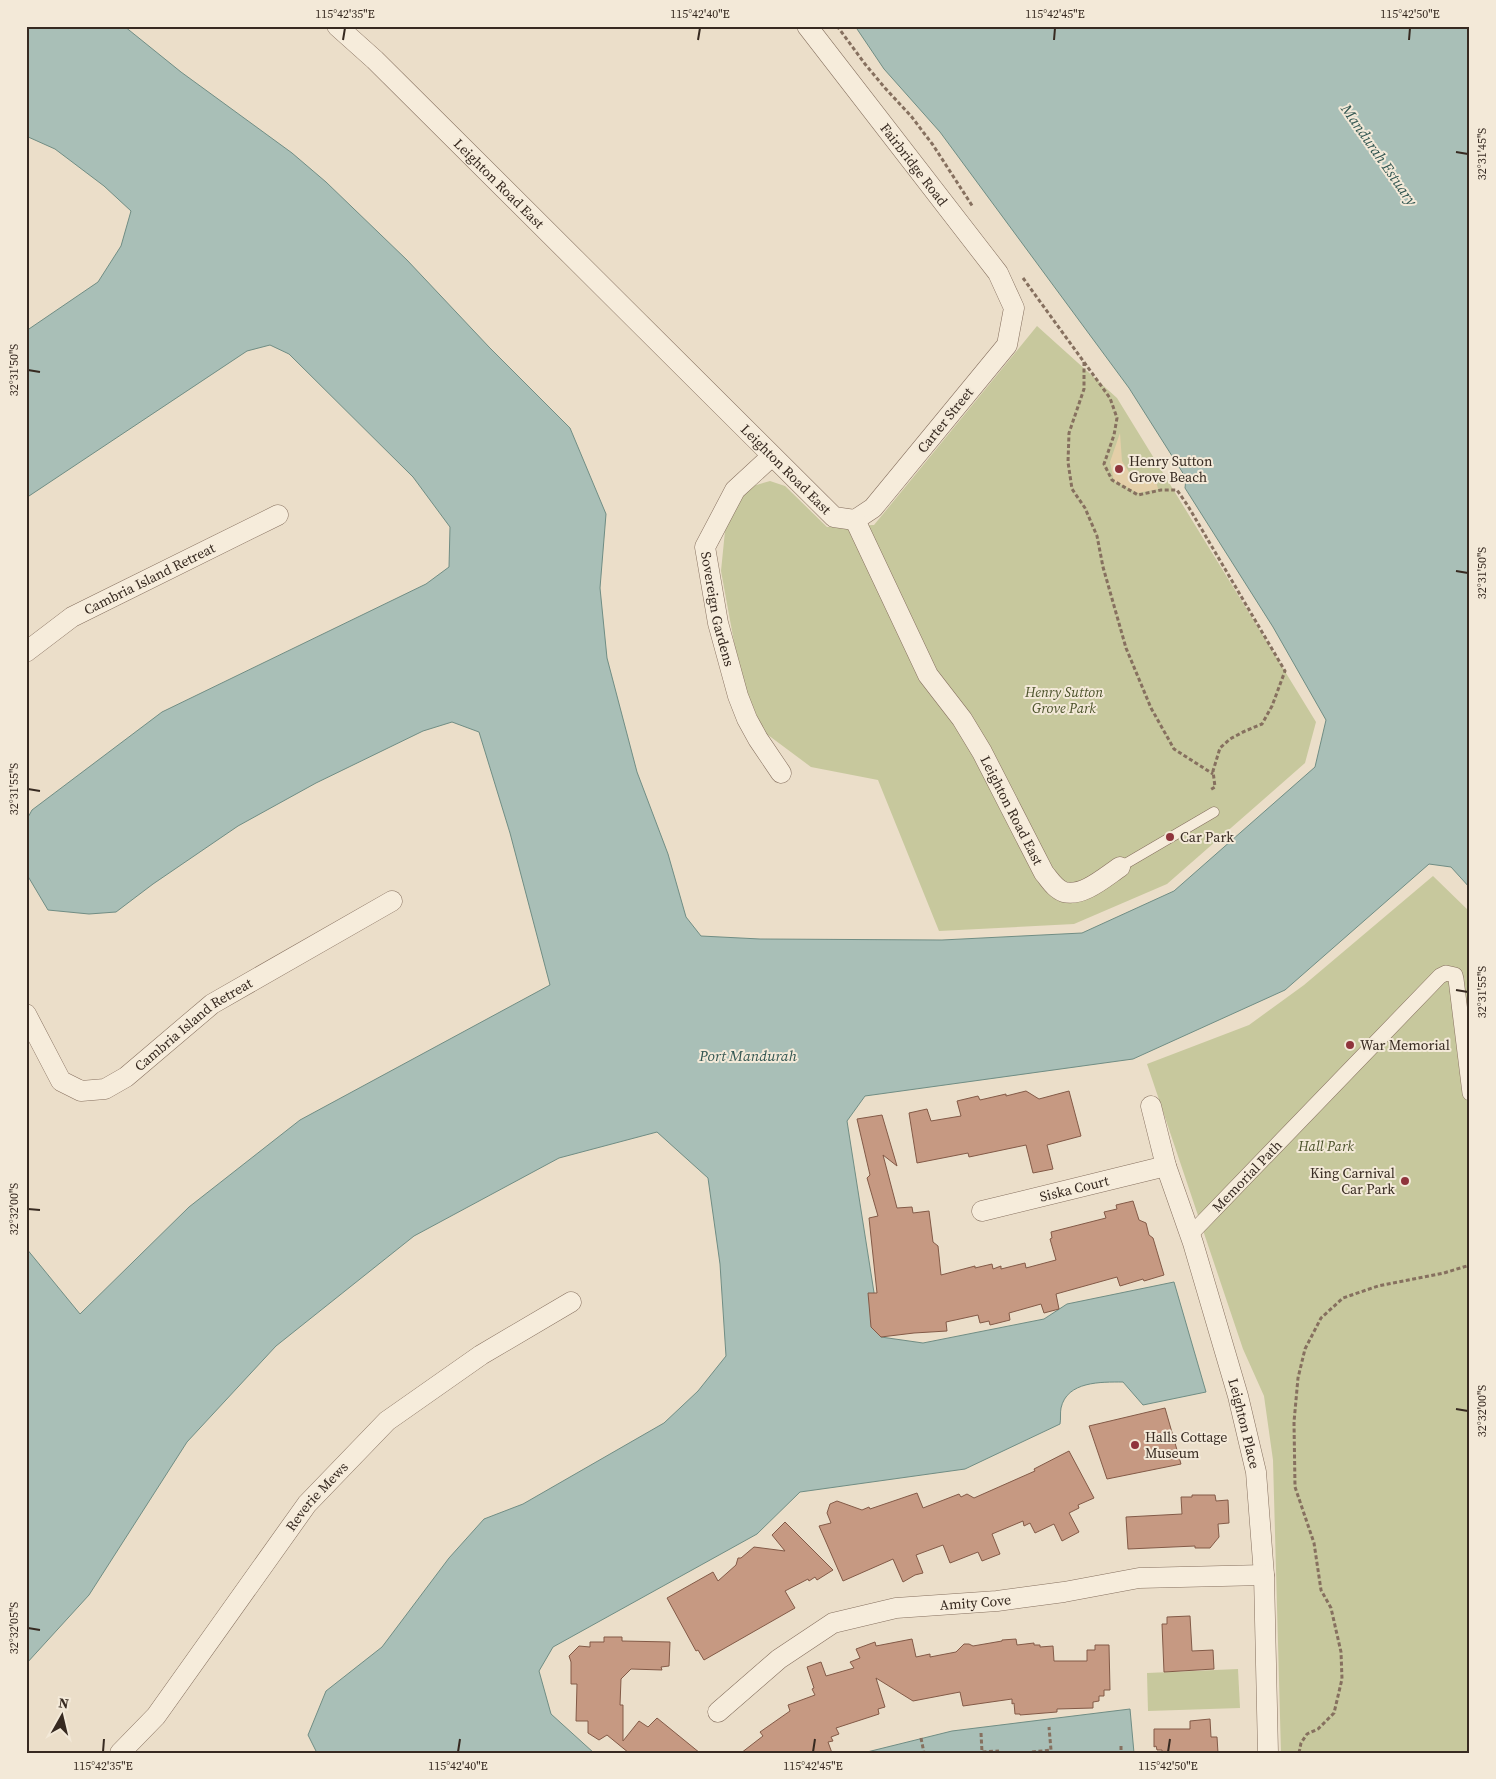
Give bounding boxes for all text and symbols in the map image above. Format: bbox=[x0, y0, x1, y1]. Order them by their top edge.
text: 115°42'35"E bbox=[315, 6, 375, 22]
text: 115°42'40"E bbox=[670, 6, 730, 22]
text: 115°42'45"E bbox=[1025, 6, 1085, 22]
text: 115°42'50"E bbox=[1380, 6, 1440, 22]
water label: Mandurah Estuary bbox=[1336, 99, 1423, 210]
street label: Fairbridge Road bbox=[876, 119, 953, 210]
text: 32°31'45"S bbox=[1474, 128, 1490, 180]
street label: Leighton Road East bbox=[449, 134, 549, 233]
text: 32°31'50"S bbox=[6, 344, 22, 396]
street label: Carter Street bbox=[912, 383, 978, 457]
street label: Leighton Road East bbox=[736, 420, 836, 519]
place label: Henry Sutton Grove Beach bbox=[1129, 451, 1213, 487]
marker: Henry Sutton Grove Beach bbox=[1113, 463, 1125, 475]
street label: Cambria Island Retreat bbox=[80, 538, 219, 620]
text: 32°31'50"S bbox=[1474, 547, 1490, 599]
street label: Sovereign Gardens bbox=[696, 550, 739, 669]
park label: Henry Sutton Grove Park bbox=[1024, 682, 1103, 718]
street label: Leighton Road East bbox=[975, 752, 1048, 869]
text: 32°31'55"S bbox=[6, 763, 22, 815]
place label: Car Park bbox=[1180, 827, 1234, 847]
marker: Car Park bbox=[1164, 831, 1176, 843]
text: 32°31'55"S bbox=[1474, 966, 1490, 1018]
street label: Cambria Island Retreat bbox=[130, 973, 256, 1076]
place label: War Memorial bbox=[1360, 1035, 1450, 1055]
marker: War Memorial bbox=[1344, 1039, 1356, 1051]
water label: Port Mandurah bbox=[698, 1045, 797, 1066]
street label: Memorial Path bbox=[1207, 1136, 1286, 1216]
park label: Hall Park bbox=[1297, 1136, 1354, 1156]
place label: King Carnival Car Park bbox=[1310, 1163, 1395, 1199]
street label: Siska Court bbox=[1038, 1170, 1111, 1207]
marker: King Carnival Car Park bbox=[1399, 1175, 1411, 1187]
text: 32°32'00"S bbox=[6, 1183, 22, 1235]
street label: Leighton Place bbox=[1223, 1376, 1265, 1471]
text: 32°32'00"S bbox=[1474, 1385, 1490, 1437]
place label: Halls Cottage Museum bbox=[1145, 1427, 1227, 1463]
marker: Halls Cottage Museum bbox=[1129, 1439, 1141, 1451]
street label: Reverie Mews bbox=[281, 1457, 353, 1535]
street label: Amity Cove bbox=[939, 1589, 1012, 1615]
text: 32°32'05"S bbox=[6, 1602, 22, 1654]
north arrow bbox=[38, 1692, 88, 1742]
text: N bbox=[57, 1693, 70, 1714]
text: 115°42'35"E bbox=[73, 1758, 133, 1774]
text: 115°42'40"E bbox=[428, 1758, 488, 1774]
text: 115°42'45"E bbox=[783, 1758, 843, 1774]
text: 115°42'50"E bbox=[1138, 1758, 1198, 1774]

